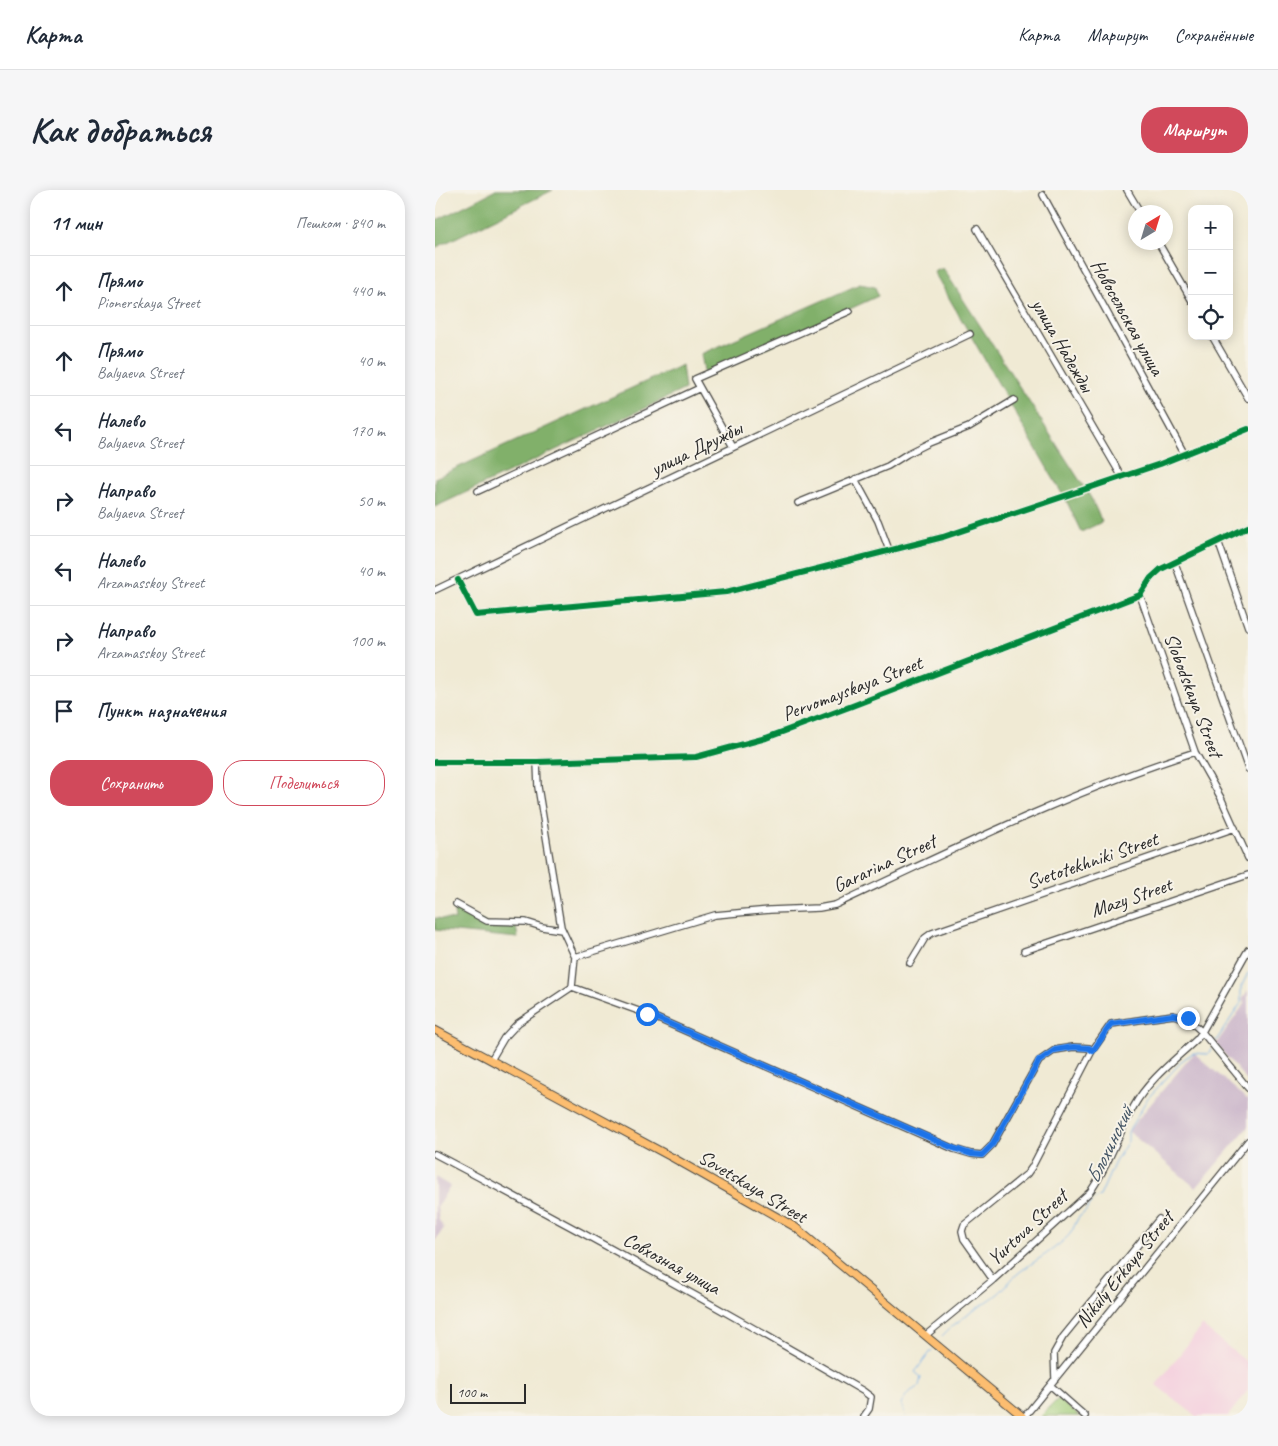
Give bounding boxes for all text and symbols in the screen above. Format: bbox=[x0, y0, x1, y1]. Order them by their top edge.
text: Карта bbox=[25, 20, 82, 50]
text: Карта bbox=[1018, 24, 1059, 46]
text: Маршрут bbox=[1087, 24, 1147, 46]
text: Сохранённые bbox=[1175, 24, 1253, 46]
button: Маршрут bbox=[1141, 107, 1248, 153]
text: Как добраться bbox=[30, 108, 211, 153]
north arrow bbox=[1128, 205, 1173, 250]
map controls bbox=[1188, 205, 1233, 340]
button: + bbox=[1188, 205, 1233, 250]
text: 11 мин bbox=[50, 210, 102, 236]
text: Пешком · 840 m bbox=[296, 213, 385, 233]
button: − bbox=[1188, 250, 1233, 295]
street label: Новосельская улица bbox=[1085, 255, 1171, 381]
text: Прямо bbox=[97, 269, 142, 293]
icon: ahead bbox=[50, 277, 78, 305]
text: 440 m bbox=[351, 281, 385, 301]
text: Pionerskaya Street bbox=[97, 293, 200, 313]
street label: улица Надежды bbox=[1025, 293, 1100, 398]
button: locate bbox=[1188, 295, 1233, 340]
text: Прямо bbox=[97, 339, 142, 363]
icon: ahead bbox=[50, 347, 78, 375]
text: 40 m bbox=[358, 351, 385, 371]
text: Balyaeva Street bbox=[97, 363, 183, 383]
text: Налево bbox=[97, 409, 145, 433]
street label: улица Дружбы bbox=[645, 415, 747, 482]
icon: left bbox=[50, 417, 78, 445]
text: 170 m bbox=[351, 421, 385, 441]
text: Balyaeva Street bbox=[97, 433, 183, 453]
text: Направо bbox=[97, 479, 155, 503]
icon: right bbox=[50, 487, 78, 515]
text: 50 m bbox=[358, 491, 385, 511]
text: Balyaeva Street bbox=[97, 503, 183, 523]
text: Налево bbox=[97, 549, 145, 573]
icon: left bbox=[50, 557, 78, 585]
text: 40 m bbox=[358, 561, 385, 581]
text: Arzamasskoy Street bbox=[97, 573, 204, 593]
text: Направо bbox=[97, 619, 155, 643]
icon: right bbox=[50, 627, 78, 655]
street label: Slobodskaya Street bbox=[1158, 630, 1230, 764]
text: 100 m bbox=[351, 631, 385, 651]
text: Arzamasskoy Street bbox=[97, 643, 204, 663]
street label: Pervomayskaya Street bbox=[779, 649, 928, 727]
icon: arrive bbox=[50, 697, 78, 725]
text: Пункт назначения bbox=[97, 699, 226, 723]
button: Сохранить bbox=[50, 760, 213, 806]
button: Поделиться bbox=[223, 760, 385, 806]
street label: Svetotekhniki Street bbox=[1023, 826, 1163, 895]
street label: Gararina Street bbox=[829, 827, 943, 898]
street label: Mazy Street bbox=[1087, 871, 1177, 923]
route start bbox=[636, 1003, 659, 1026]
route end bbox=[1177, 1007, 1200, 1030]
water label: Блохинский bbox=[1079, 1099, 1140, 1188]
street label: Sovetskaya Street bbox=[694, 1144, 814, 1230]
street label: Yurtova Street bbox=[982, 1182, 1075, 1271]
street label: Nikuly Erkaya Street bbox=[1070, 1203, 1181, 1333]
street label: Совхозная улица bbox=[619, 1227, 726, 1301]
scale bar bbox=[450, 1381, 526, 1404]
text: 100 m bbox=[457, 1384, 487, 1401]

